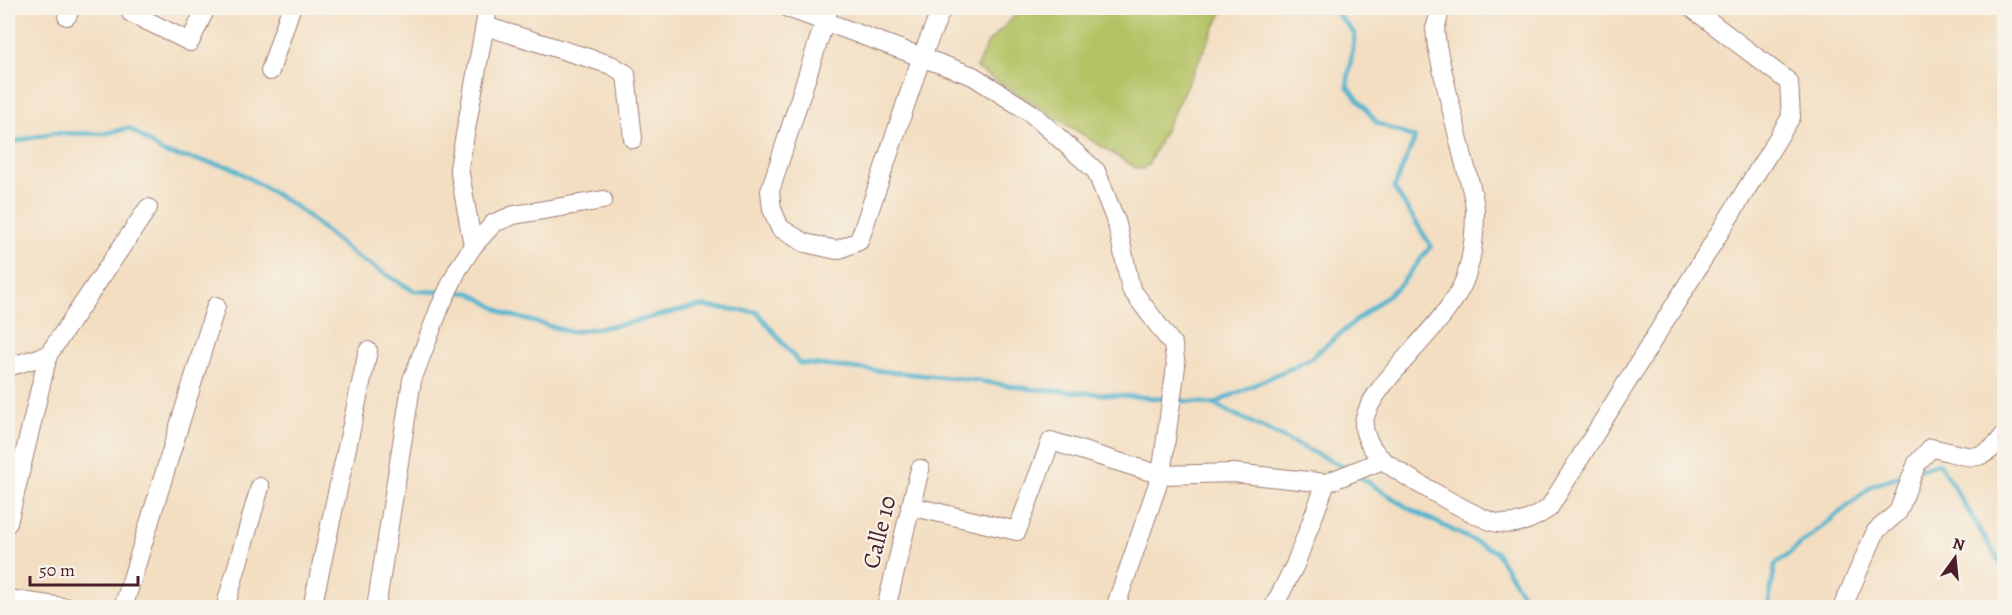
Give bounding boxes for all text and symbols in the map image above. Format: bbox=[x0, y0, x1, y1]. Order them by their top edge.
street label: Calle 10 bbox=[854, 492, 904, 572]
north arrow bbox=[1925, 528, 1985, 588]
text: N bbox=[1950, 532, 1967, 557]
scale bar bbox=[30, 549, 138, 587]
text: 50 m bbox=[39, 558, 75, 582]

